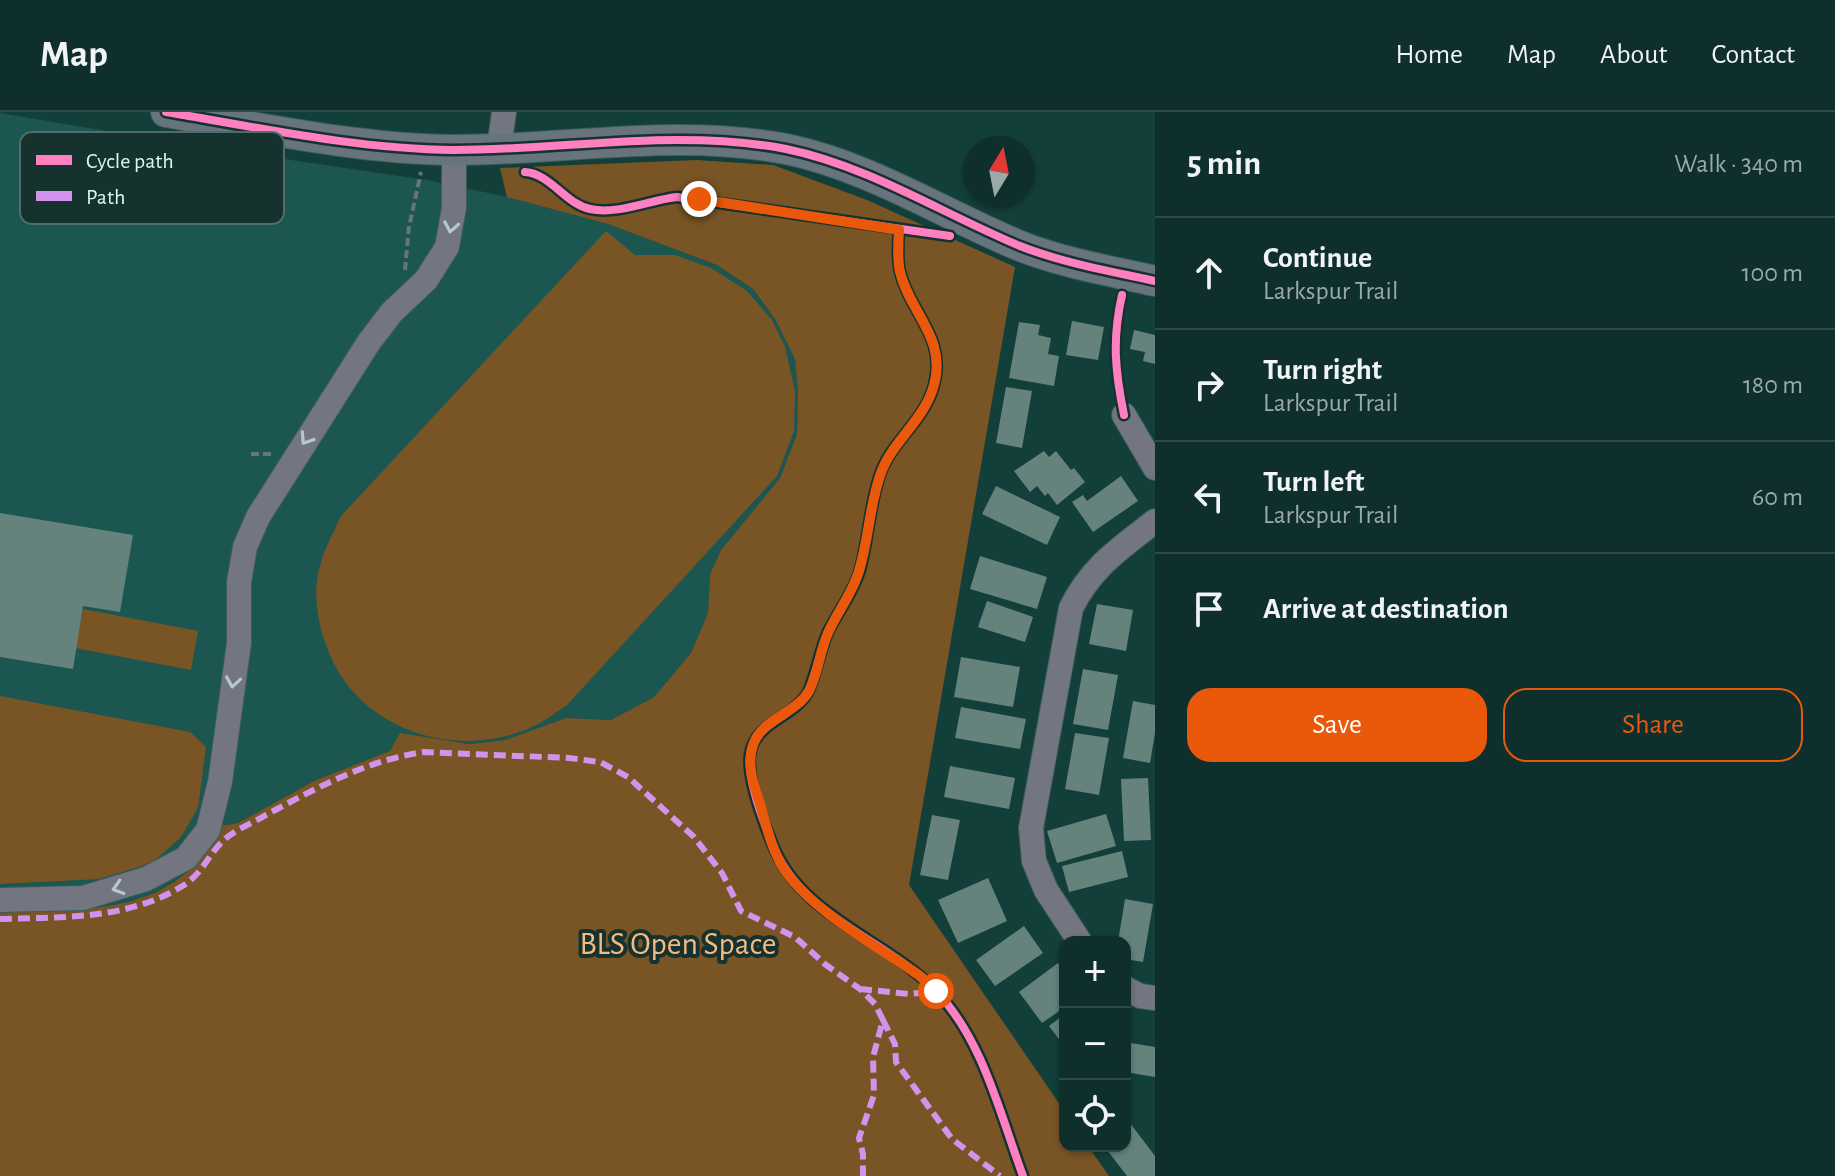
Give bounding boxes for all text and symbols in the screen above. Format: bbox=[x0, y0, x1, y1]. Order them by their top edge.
text: Map bbox=[40, 36, 108, 74]
text: Home bbox=[1396, 41, 1463, 69]
text: Map bbox=[1507, 41, 1556, 69]
text: About bbox=[1600, 41, 1668, 69]
text: Contact bbox=[1712, 41, 1795, 69]
legend bbox=[20, 132, 284, 224]
north arrow bbox=[963, 136, 1035, 208]
text: 5 min bbox=[1187, 147, 1261, 181]
text: Cycle path bbox=[86, 150, 174, 172]
text: Walk · 340 m bbox=[1674, 151, 1803, 177]
route end bbox=[681, 181, 717, 217]
text: Path bbox=[86, 186, 126, 208]
one-way arrow bbox=[443, 220, 460, 234]
text: Continue bbox=[1263, 243, 1372, 273]
icon: ahead bbox=[1187, 251, 1231, 295]
text: 100 m bbox=[1742, 260, 1803, 286]
text: Larkspur Trail bbox=[1263, 278, 1398, 304]
text: Turn right bbox=[1263, 355, 1382, 385]
icon: right bbox=[1187, 363, 1231, 407]
text: 180 m bbox=[1743, 372, 1803, 398]
text: Larkspur Trail bbox=[1263, 390, 1398, 416]
one-way arrow bbox=[300, 430, 315, 445]
text: Turn left bbox=[1263, 467, 1364, 497]
icon: left bbox=[1187, 475, 1231, 519]
text: 60 m bbox=[1752, 484, 1803, 510]
text: Larkspur Trail bbox=[1263, 502, 1398, 528]
icon: arrive bbox=[1187, 587, 1231, 631]
text: Arrive at destination bbox=[1263, 594, 1509, 624]
one-way arrow bbox=[225, 675, 242, 689]
button: Save bbox=[1187, 688, 1487, 762]
button: Share bbox=[1503, 688, 1803, 762]
one-way arrow bbox=[112, 878, 126, 894]
park label: BLS Open Space bbox=[579, 928, 777, 960]
map controls bbox=[1059, 936, 1131, 1152]
button: + bbox=[1059, 936, 1131, 1008]
route start bbox=[918, 973, 954, 1009]
button: − bbox=[1059, 1008, 1131, 1080]
button: locate bbox=[1059, 1080, 1131, 1152]

